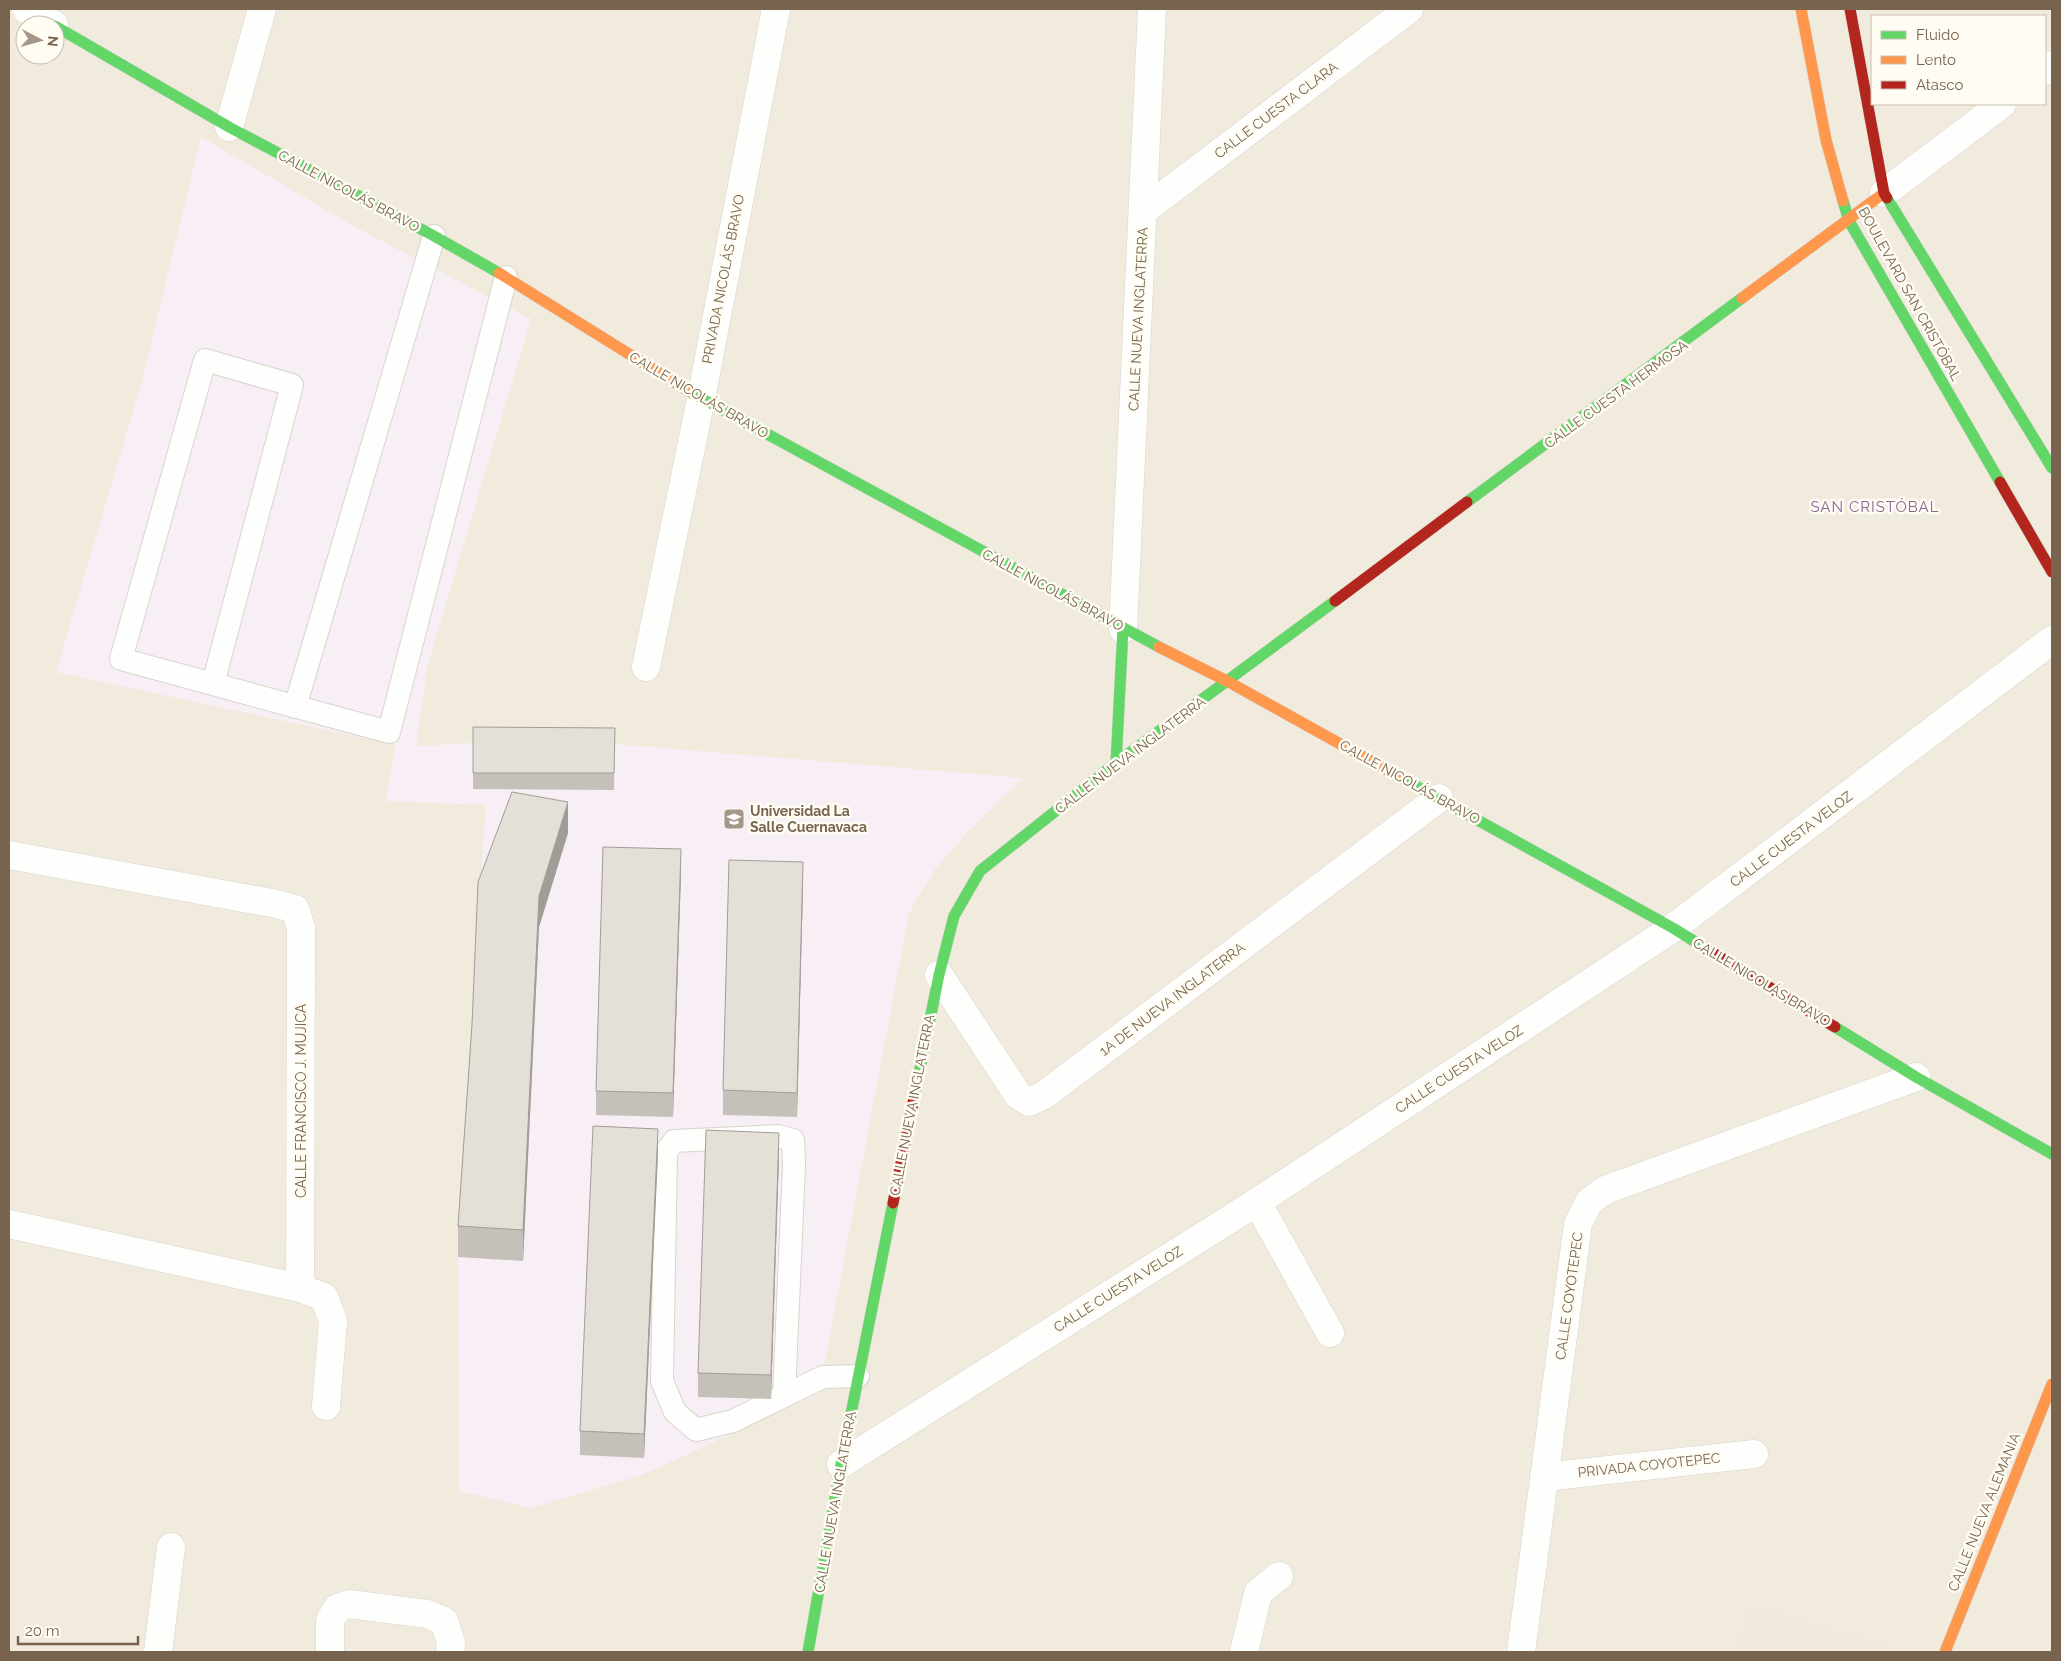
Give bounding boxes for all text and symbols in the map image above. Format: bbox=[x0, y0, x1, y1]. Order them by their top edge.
north arrow bbox=[15, 15, 65, 65]
legend bbox=[1871, 15, 2046, 105]
text: Fluido bbox=[1916, 26, 1959, 44]
text: N bbox=[44, 35, 61, 48]
text: Lento bbox=[1916, 51, 1956, 69]
street label: CALLE CUESTA CLARA bbox=[1211, 58, 1341, 162]
text: Atasco bbox=[1916, 76, 1963, 94]
street label: CALLE NICOLÁS BRAVO bbox=[276, 146, 423, 235]
street label: PRIVADA NICOLÁS BRAVO bbox=[698, 193, 747, 365]
street label: BOULEVARD SAN CRISTÓBAL bbox=[1855, 204, 1965, 384]
street label: CALLE NUEVA INGLATERRA bbox=[1125, 226, 1151, 411]
street label: CALLE CUESTA HERMOSA bbox=[1541, 336, 1691, 451]
street label: CALLE NICOLÁS BRAVO bbox=[627, 348, 772, 441]
district label: SAN CRISTÓBAL bbox=[1810, 498, 1940, 516]
street label: CALLE NICOLÁS BRAVO bbox=[980, 545, 1127, 634]
street label: CALLE NUEVA INGLATERRA bbox=[1052, 693, 1209, 817]
street label: CALLE NICOLÁS BRAVO bbox=[1337, 736, 1483, 827]
street label: CALLE CUESTA VELOZ bbox=[1727, 788, 1855, 890]
place label: Universidad La Salle Cuernavaca bbox=[750, 803, 867, 835]
school or university icon: Universidad La Salle Cuernavaca bbox=[722, 807, 746, 831]
street label: CALLE NICOLÁS BRAVO bbox=[1690, 934, 1834, 1030]
street label: 1A DE NUEVA INGLATERRA bbox=[1096, 939, 1248, 1059]
street label: CALLE FRANCISCO J. MUJICA bbox=[293, 1003, 309, 1198]
street label: CALLE NUEVA INGLATERRA bbox=[887, 1012, 938, 1197]
street label: CALLE CUESTA VELOZ bbox=[1392, 1022, 1526, 1116]
street label: CALLE COYOTEPEC bbox=[1552, 1231, 1586, 1361]
street label: CALLE CUESTA VELOZ bbox=[1051, 1243, 1186, 1335]
street label: CALLE NUEVA INGLATERRA bbox=[811, 1409, 859, 1594]
street label: CALLE NUEVA ALEMANIA bbox=[1945, 1430, 2023, 1594]
street label: PRIVADA COYOTEPEC bbox=[1577, 1450, 1722, 1480]
scale bar bbox=[18, 1614, 138, 1646]
text: 20 m bbox=[25, 1622, 60, 1640]

